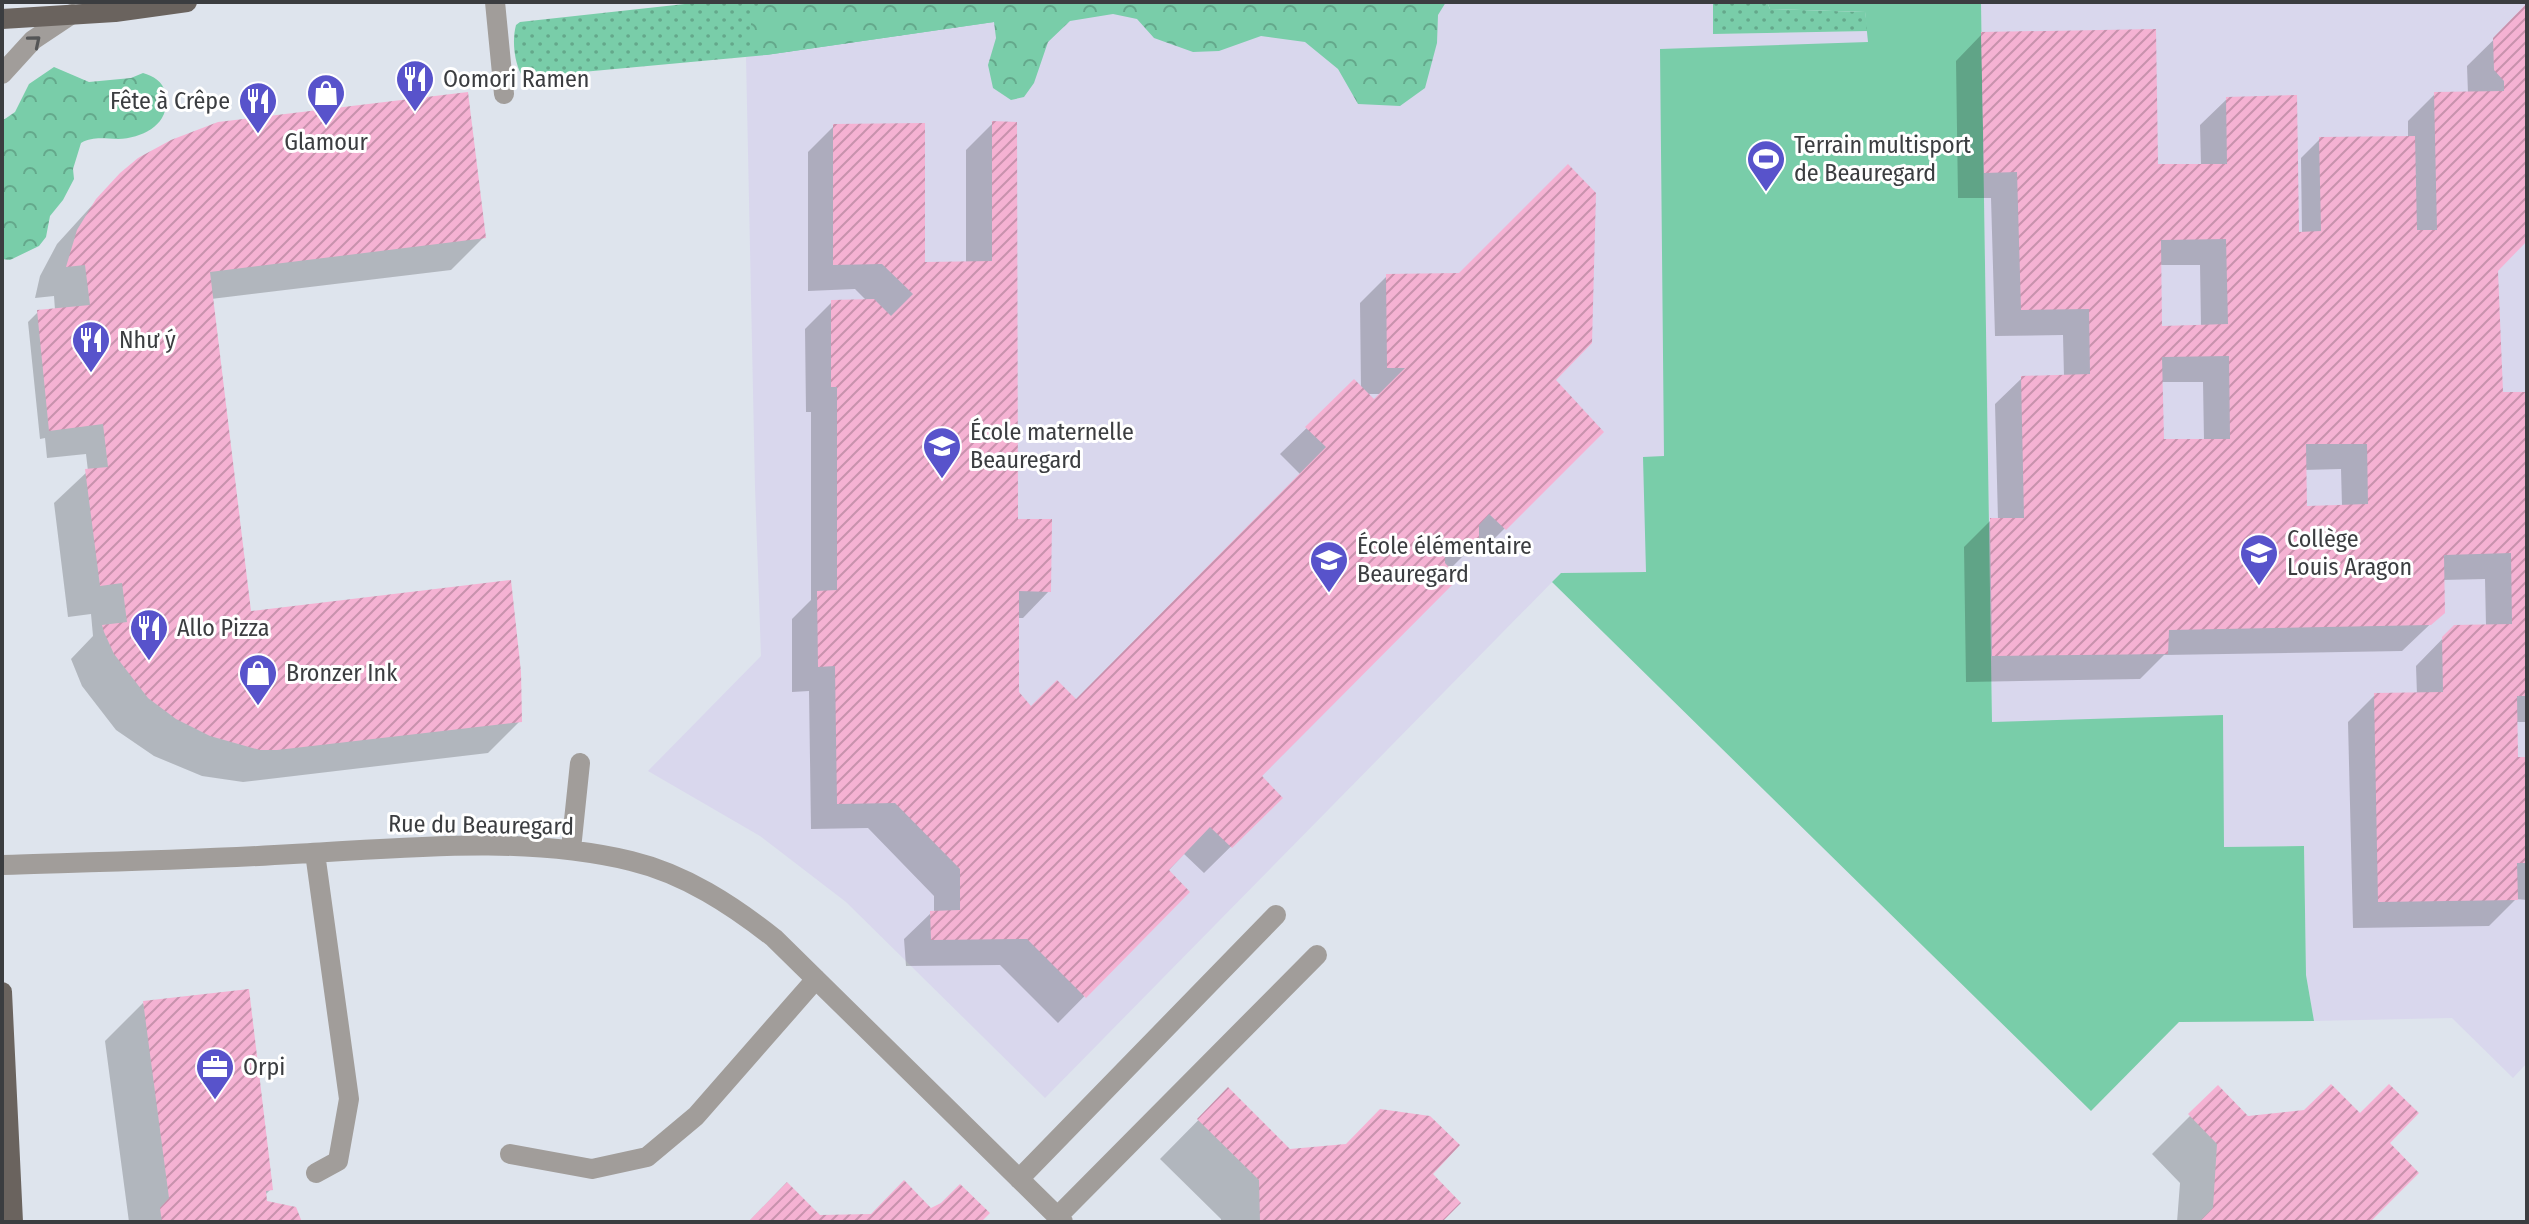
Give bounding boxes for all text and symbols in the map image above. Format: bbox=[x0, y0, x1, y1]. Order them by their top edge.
one-way arrow bbox=[25, 36, 40, 51]
restaurant icon: Oomori Ramen bbox=[394, 58, 436, 113]
place label: Oomori Ramen bbox=[443, 65, 589, 93]
shop icon: Glamour bbox=[305, 72, 347, 127]
restaurant icon: Fête à Crêpe bbox=[237, 80, 279, 135]
place label: Fête à Crêpe bbox=[110, 87, 230, 115]
place label: Glamour bbox=[284, 128, 368, 156]
place label: Terrain multisport de Beauregard bbox=[1794, 131, 1971, 187]
sports icon: Terrain multisport de Beauregard bbox=[1745, 138, 1787, 193]
restaurant icon: Như ý bbox=[70, 319, 112, 374]
place label: Như ý bbox=[119, 326, 176, 354]
place label: École maternelle Beauregard bbox=[970, 417, 1134, 474]
school or university icon: École maternelle Beauregard bbox=[921, 425, 963, 480]
place label: Collège Louis Aragon bbox=[2287, 525, 2412, 581]
place label: École élémentaire Beauregard bbox=[1357, 531, 1532, 588]
school or university icon: Collège Louis Aragon bbox=[2238, 532, 2280, 587]
school or university icon: École élémentaire Beauregard bbox=[1308, 539, 1350, 594]
restaurant icon: Allo Pizza bbox=[128, 607, 170, 662]
place label: Allo Pizza bbox=[177, 614, 269, 642]
shop icon: Bronzer Ink bbox=[237, 652, 279, 707]
place label: Bronzer Ink bbox=[286, 659, 398, 687]
street label: Rue du Beauregard bbox=[388, 809, 574, 841]
office icon: Orpi bbox=[194, 1046, 236, 1101]
place label: Orpi bbox=[243, 1053, 285, 1081]

